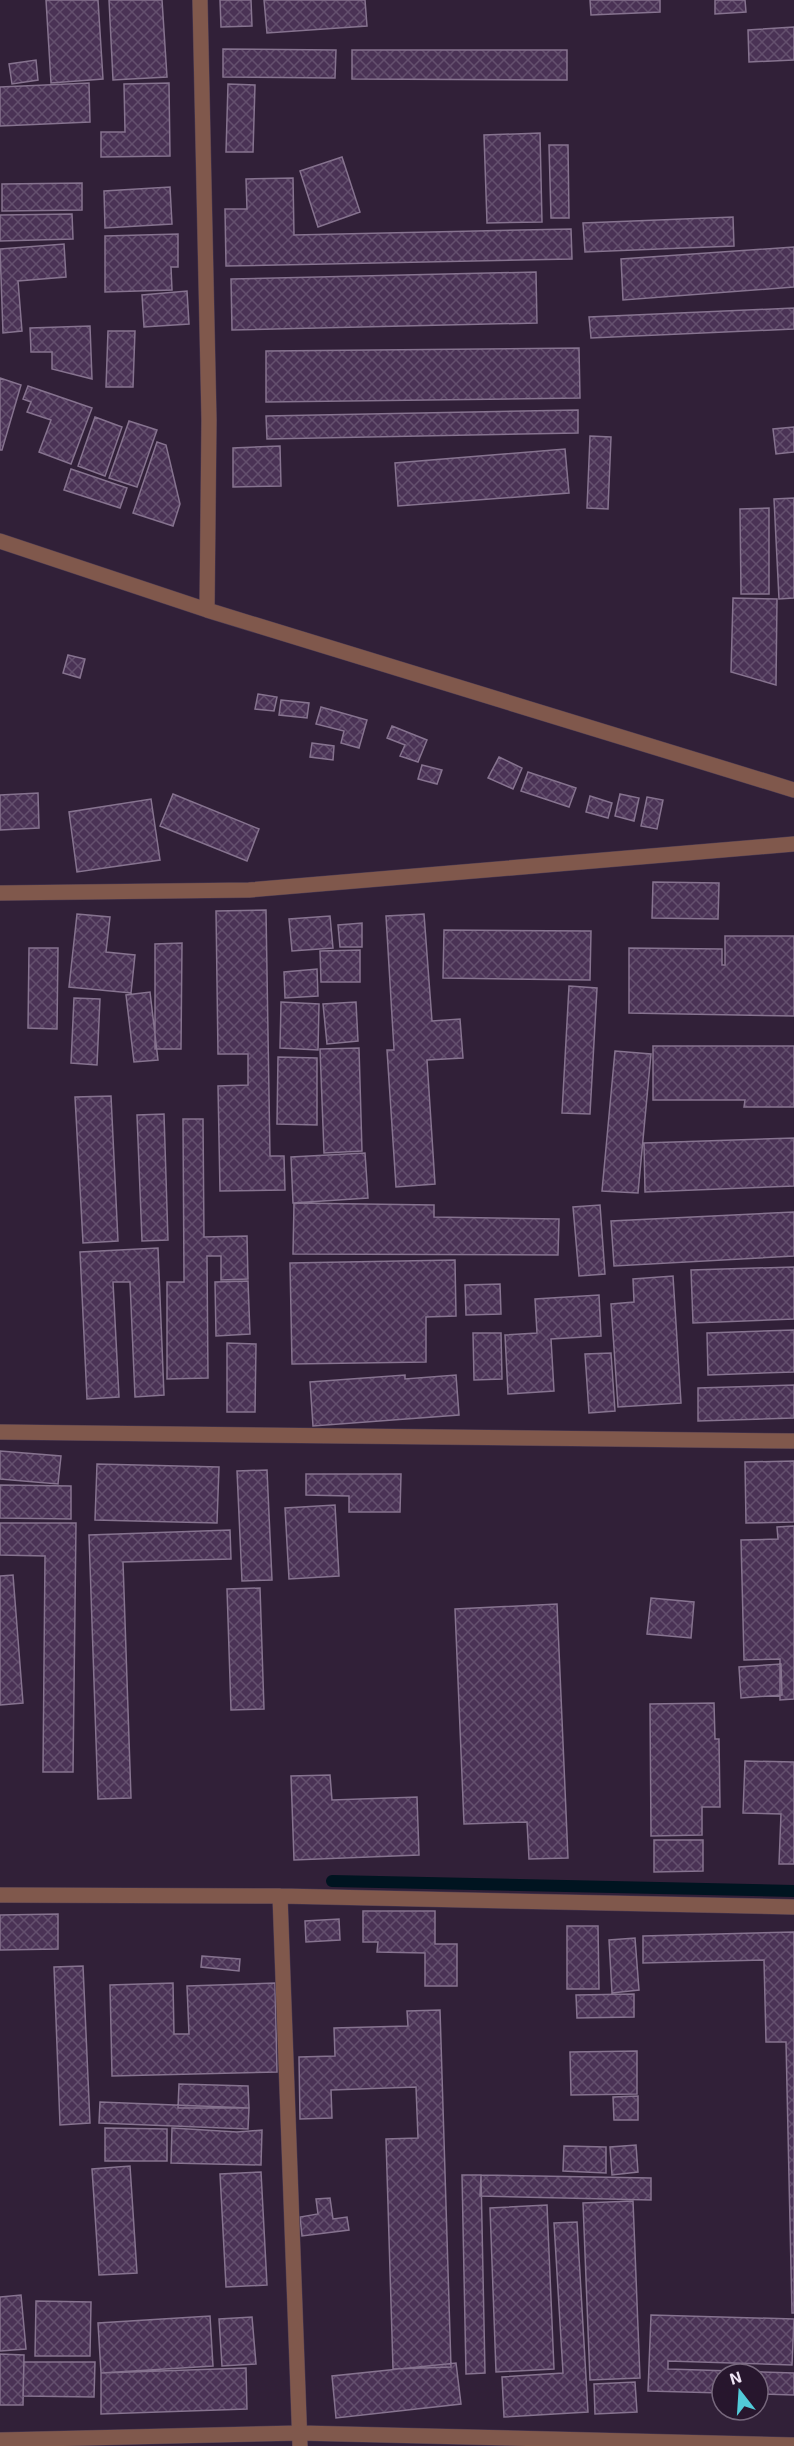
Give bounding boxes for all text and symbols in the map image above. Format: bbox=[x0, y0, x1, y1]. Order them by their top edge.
north arrow bbox=[710, 2362, 770, 2422]
text: N bbox=[727, 2366, 744, 2388]

